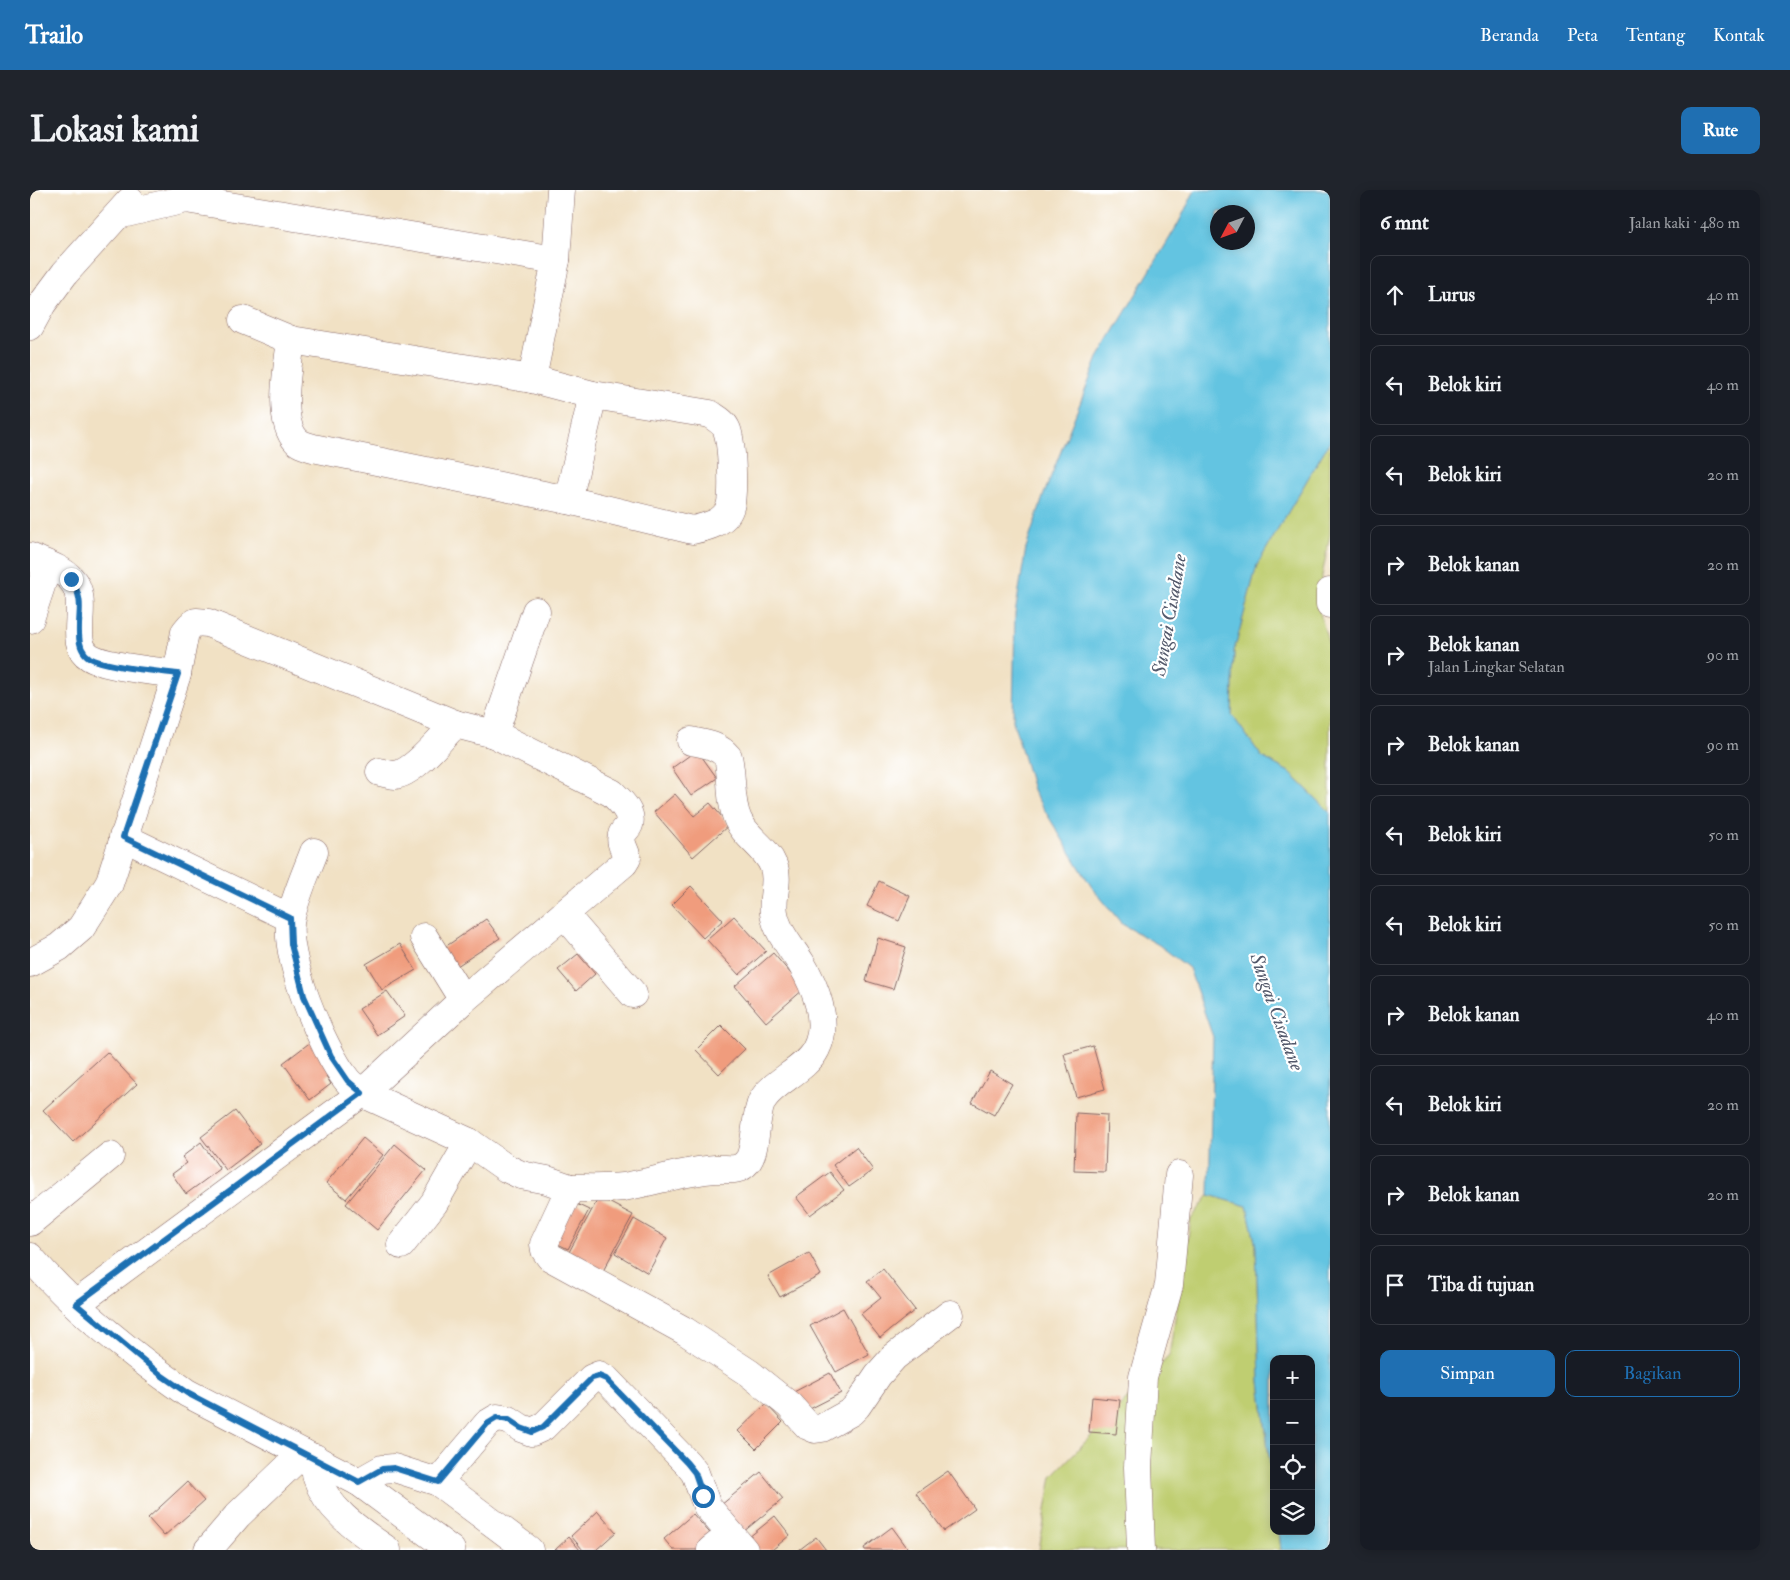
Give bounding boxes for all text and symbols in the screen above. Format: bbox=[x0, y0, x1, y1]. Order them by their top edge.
text: Trailo bbox=[25, 20, 83, 51]
text: Beranda bbox=[1480, 24, 1539, 47]
text: Peta bbox=[1567, 24, 1598, 47]
text: Tentang bbox=[1626, 24, 1685, 47]
text: Kontak bbox=[1713, 24, 1765, 47]
button: Rute bbox=[1681, 107, 1760, 154]
text: Lokasi kami bbox=[30, 108, 199, 152]
north arrow bbox=[1210, 205, 1255, 250]
text: 6 mnt bbox=[1380, 209, 1429, 236]
text: Jalan kaki · 480 m bbox=[1629, 213, 1740, 233]
icon: ahead bbox=[1381, 281, 1409, 309]
text: Lurus bbox=[1428, 283, 1475, 307]
text: 40 m bbox=[1706, 285, 1739, 305]
icon: left bbox=[1381, 371, 1409, 399]
text: Belok kiri bbox=[1428, 373, 1502, 397]
text: 40 m bbox=[1706, 375, 1739, 395]
icon: left bbox=[1381, 461, 1409, 489]
text: Belok kiri bbox=[1428, 463, 1502, 487]
text: 20 m bbox=[1707, 465, 1739, 485]
icon: right bbox=[1381, 551, 1409, 579]
water label: Sungai Cisadane bbox=[1146, 552, 1192, 679]
text: Belok kanan bbox=[1428, 553, 1519, 577]
text: 20 m bbox=[1707, 555, 1739, 575]
route end bbox=[60, 568, 83, 591]
text: Belok kanan bbox=[1428, 633, 1519, 657]
icon: right bbox=[1381, 641, 1409, 669]
text: 90 m bbox=[1707, 645, 1739, 665]
text: Jalan Lingkar Selatan bbox=[1428, 657, 1565, 677]
icon: right bbox=[1381, 731, 1409, 759]
text: Belok kanan bbox=[1428, 733, 1519, 757]
text: 90 m bbox=[1707, 735, 1739, 755]
icon: left bbox=[1381, 821, 1409, 849]
text: Belok kiri bbox=[1428, 823, 1502, 847]
text: 50 m bbox=[1708, 825, 1739, 845]
icon: left bbox=[1381, 911, 1409, 939]
text: Belok kiri bbox=[1428, 913, 1502, 937]
text: 50 m bbox=[1708, 915, 1739, 935]
water label: Sungai Cisadane bbox=[1244, 949, 1310, 1074]
icon: right bbox=[1381, 1001, 1409, 1029]
text: Belok kanan bbox=[1428, 1003, 1519, 1027]
text: 40 m bbox=[1706, 1005, 1739, 1025]
icon: left bbox=[1381, 1091, 1409, 1119]
text: Belok kiri bbox=[1428, 1093, 1502, 1117]
text: 20 m bbox=[1707, 1095, 1739, 1115]
icon: right bbox=[1381, 1181, 1409, 1209]
text: Belok kanan bbox=[1428, 1183, 1519, 1207]
text: 20 m bbox=[1707, 1185, 1739, 1205]
icon: arrive bbox=[1381, 1271, 1409, 1299]
text: Tiba di tujuan bbox=[1428, 1273, 1534, 1297]
button: Simpan bbox=[1380, 1350, 1555, 1397]
button: Bagikan bbox=[1565, 1350, 1740, 1397]
map controls bbox=[1270, 1355, 1315, 1535]
button: + bbox=[1270, 1355, 1315, 1400]
button: − bbox=[1270, 1400, 1315, 1445]
button: locate bbox=[1270, 1445, 1315, 1490]
route start bbox=[692, 1485, 715, 1508]
button: layers bbox=[1270, 1490, 1315, 1535]

